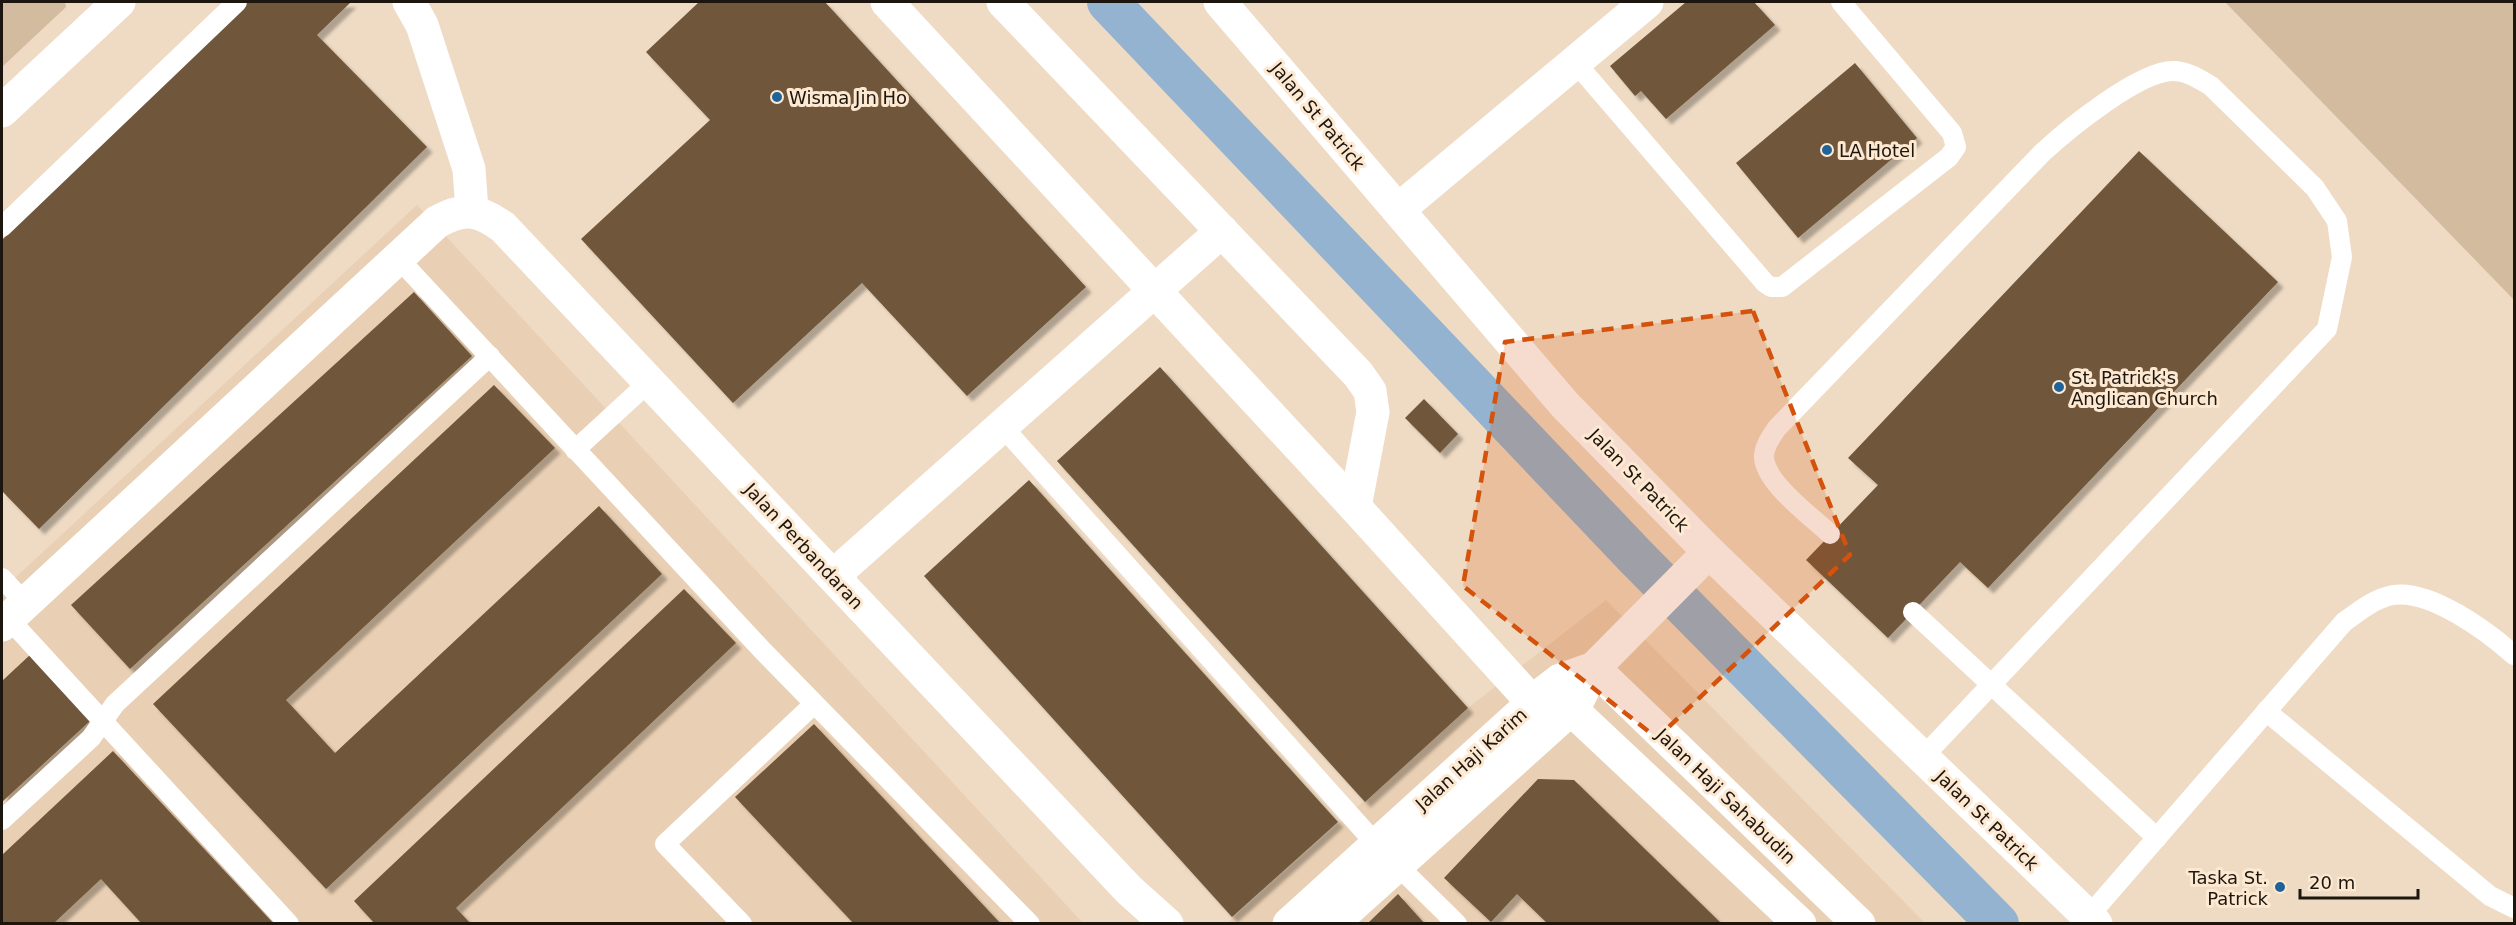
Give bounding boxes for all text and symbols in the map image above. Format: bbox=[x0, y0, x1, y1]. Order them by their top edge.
street label: Jalan St Patrick bbox=[1266, 57, 1370, 175]
place label: Wisma Jin Ho bbox=[789, 87, 907, 108]
marker: Wisma Jin Ho bbox=[770, 90, 784, 104]
place label: LA Hotel bbox=[1839, 140, 1915, 161]
marker: LA Hotel bbox=[1820, 143, 1834, 157]
place label: St. Patrick's Anglican Church bbox=[2071, 367, 2218, 409]
marker: St. Patrick's Anglican Church bbox=[2052, 380, 2066, 394]
street label: Jalan St Patrick bbox=[1584, 424, 1694, 536]
street label: Jalan Perbandaran bbox=[740, 478, 868, 613]
street label: Jalan Haji Karim bbox=[1410, 704, 1531, 815]
street label: Jalan Haji Sahabudin bbox=[1651, 723, 1800, 868]
street label: Jalan St Patrick bbox=[1931, 765, 2043, 875]
scale bar bbox=[2300, 862, 2418, 900]
place label: Taska St. Patrick bbox=[2188, 867, 2269, 909]
text: 20 m bbox=[2309, 872, 2355, 893]
marker: Taska St. Patrick bbox=[2273, 880, 2287, 894]

